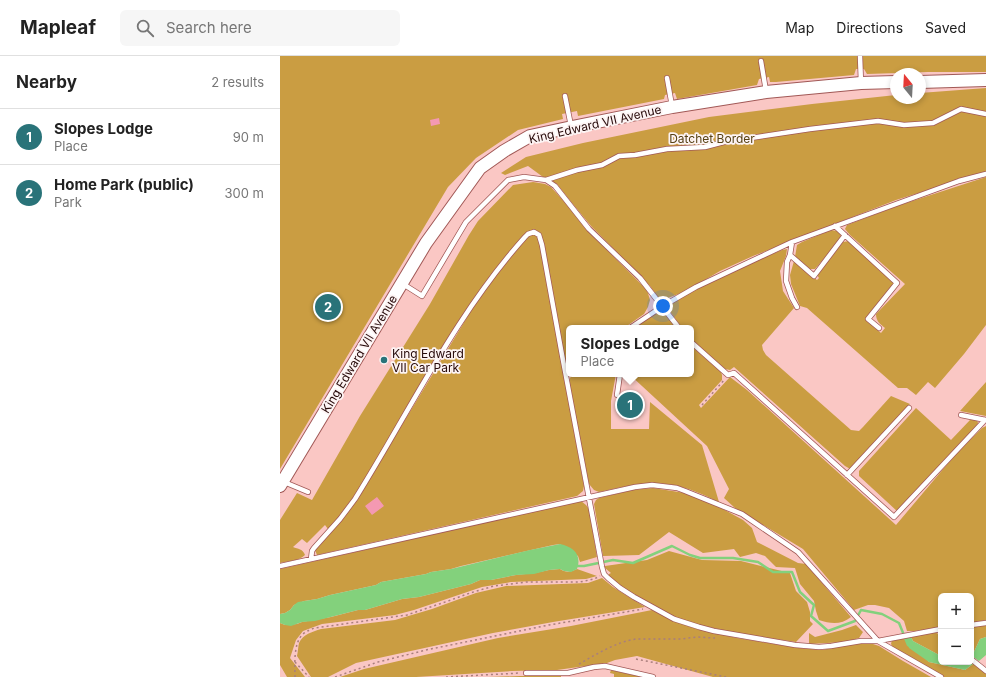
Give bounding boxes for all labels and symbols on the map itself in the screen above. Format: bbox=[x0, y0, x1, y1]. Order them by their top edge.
north arrow bbox=[890, 68, 926, 104]
street label: King Edward VII Avenue bbox=[527, 101, 663, 147]
park label: Datchet Border bbox=[669, 131, 755, 146]
pin: 2 bbox=[315, 292, 341, 322]
street label: King Edward VII Avenue bbox=[318, 292, 400, 416]
your location bbox=[653, 296, 673, 316]
place label: King Edward VII Car Park bbox=[392, 346, 464, 375]
marker: King Edward VII Car Park bbox=[379, 355, 389, 365]
pin: 1 bbox=[617, 390, 643, 420]

